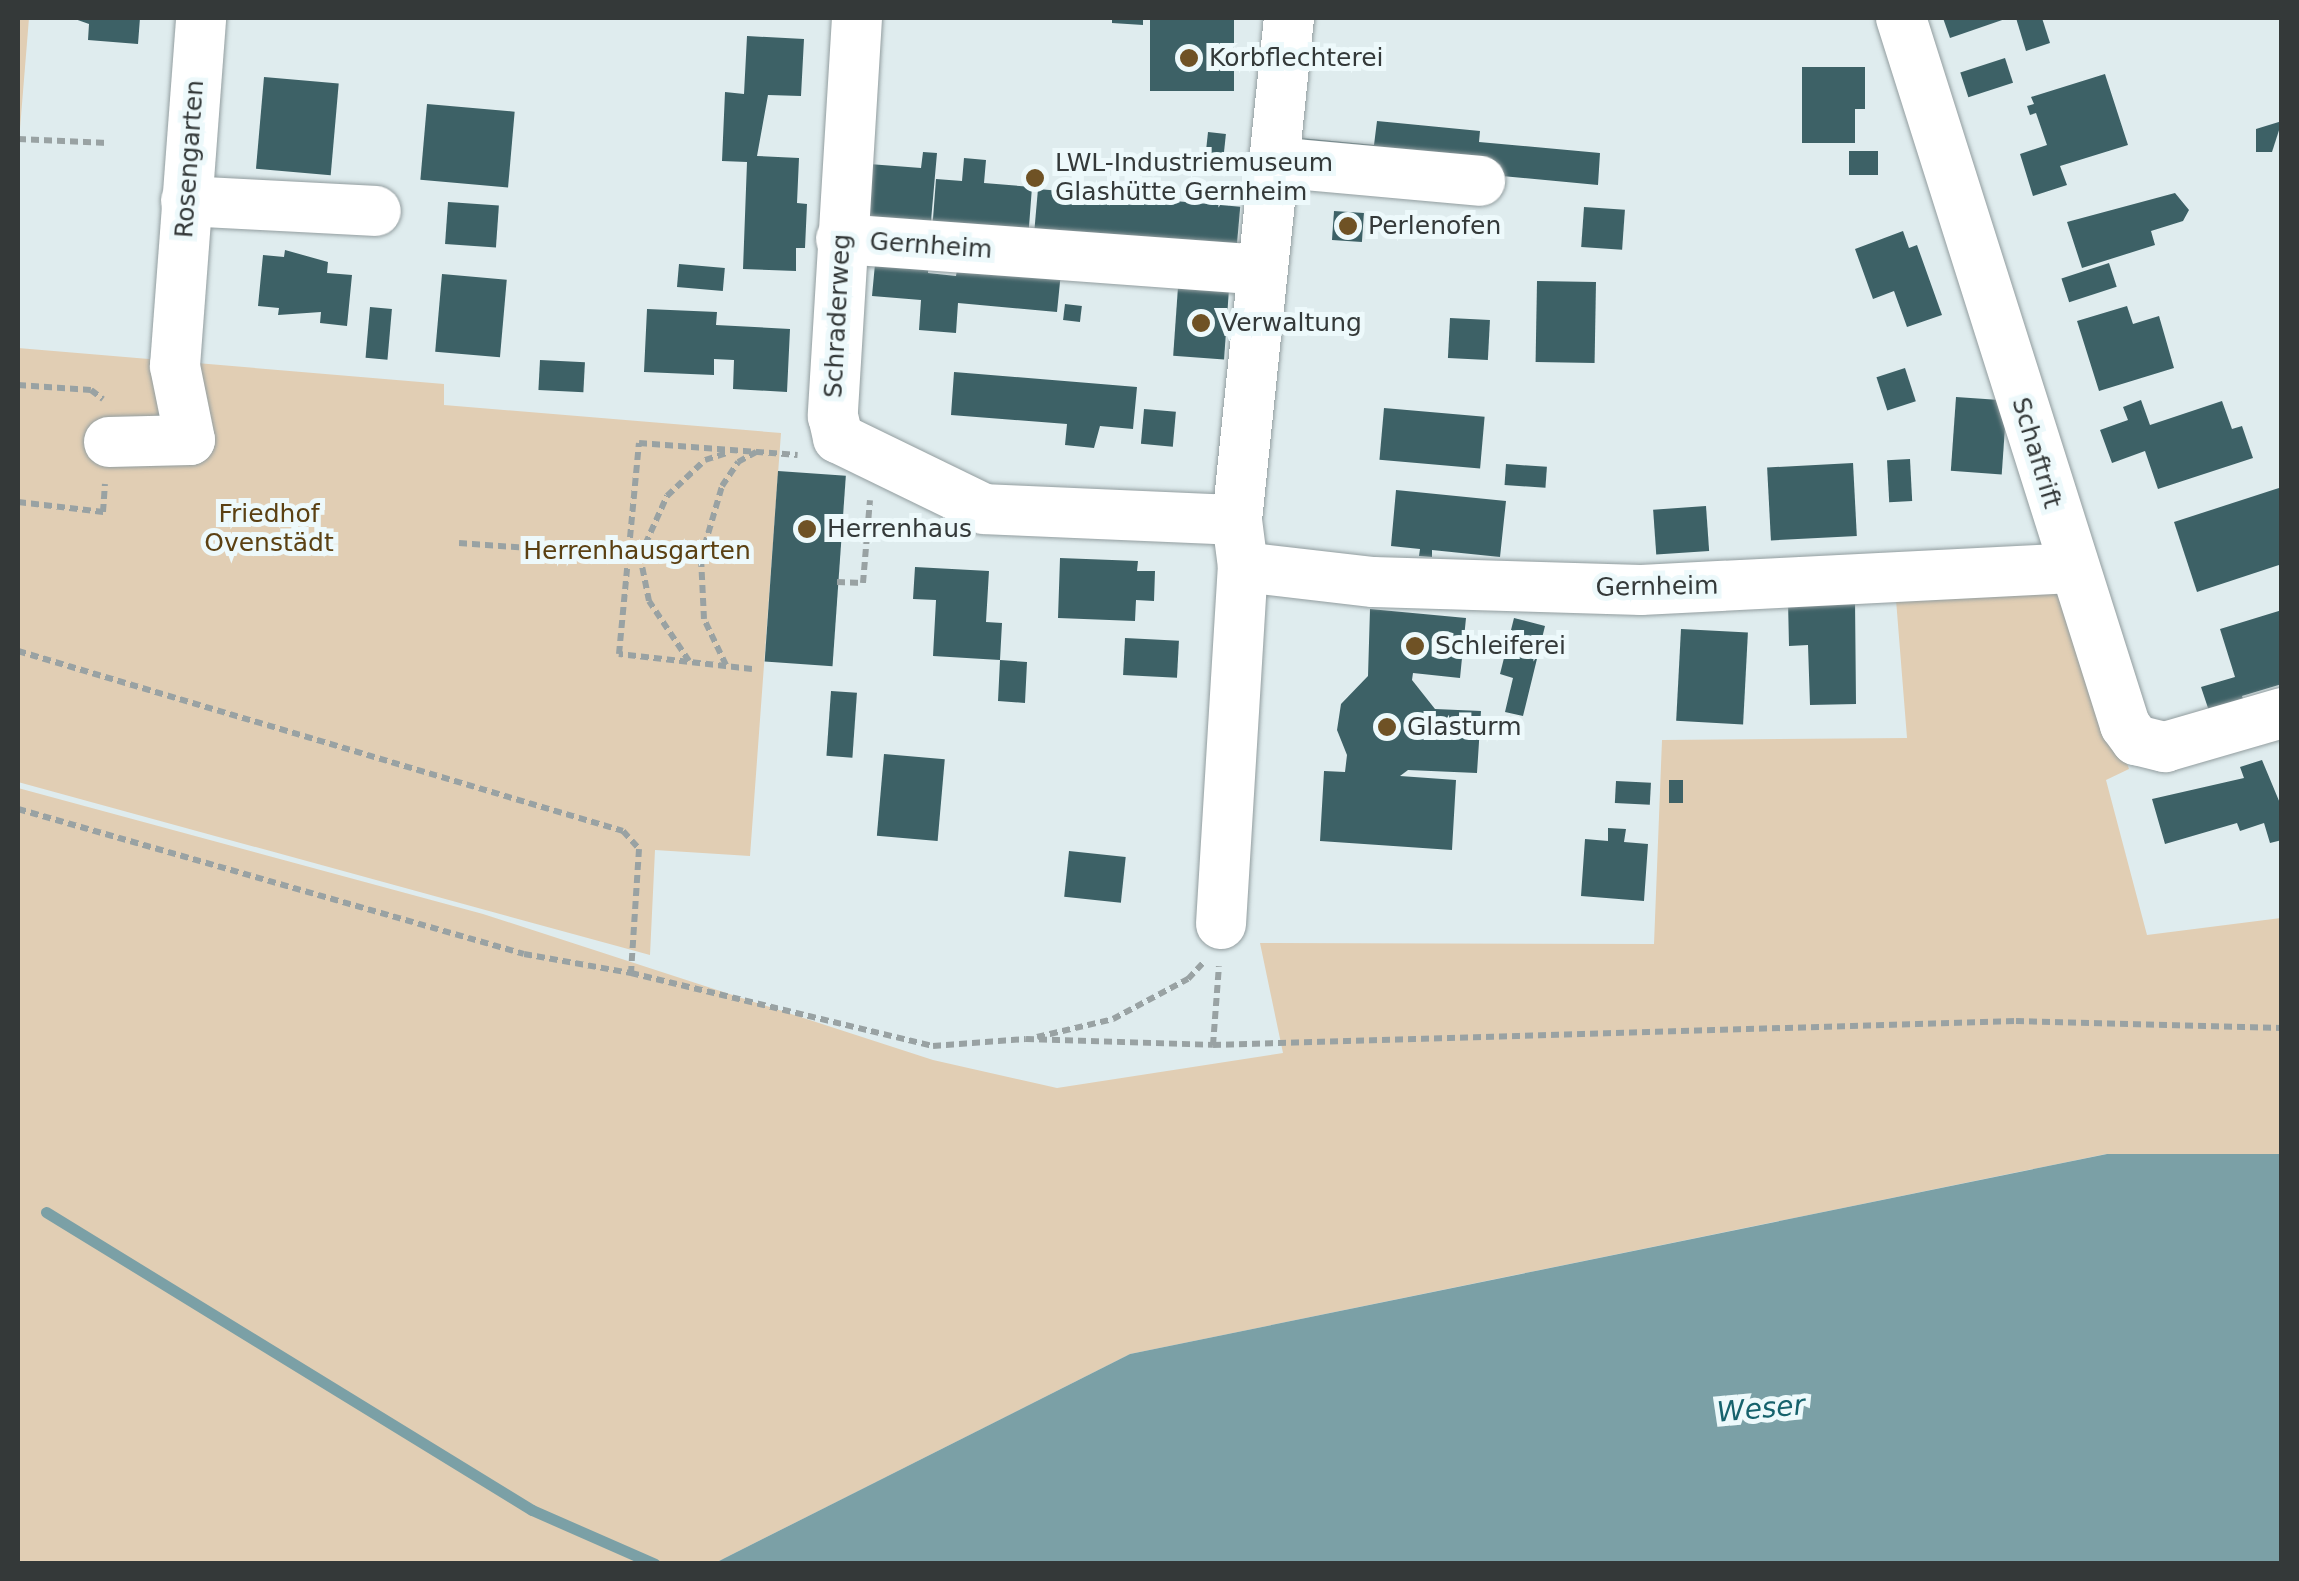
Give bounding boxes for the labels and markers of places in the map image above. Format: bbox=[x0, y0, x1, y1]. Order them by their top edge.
place label: Korbflechterei bbox=[1209, 43, 1384, 73]
marker: Korbflechterei bbox=[1178, 47, 1200, 69]
place label: LWL-Industriemuseum Glashütte Gernheim bbox=[1055, 149, 1333, 208]
marker: LWL-Industriemuseum Glashütte Gernheim bbox=[1024, 167, 1046, 189]
place label: Perlenofen bbox=[1368, 211, 1501, 241]
marker: Perlenofen bbox=[1337, 215, 1359, 237]
place label: Verwaltung bbox=[1221, 308, 1362, 338]
marker: Verwaltung bbox=[1190, 312, 1212, 334]
place label: Herrenhaus bbox=[827, 514, 972, 544]
marker: Herrenhaus bbox=[796, 518, 818, 540]
place label: Schleiferei bbox=[1435, 631, 1566, 661]
marker: Schleiferei bbox=[1404, 635, 1426, 657]
place label: Glasturm bbox=[1407, 712, 1522, 742]
marker: Glasturm bbox=[1376, 716, 1398, 738]

